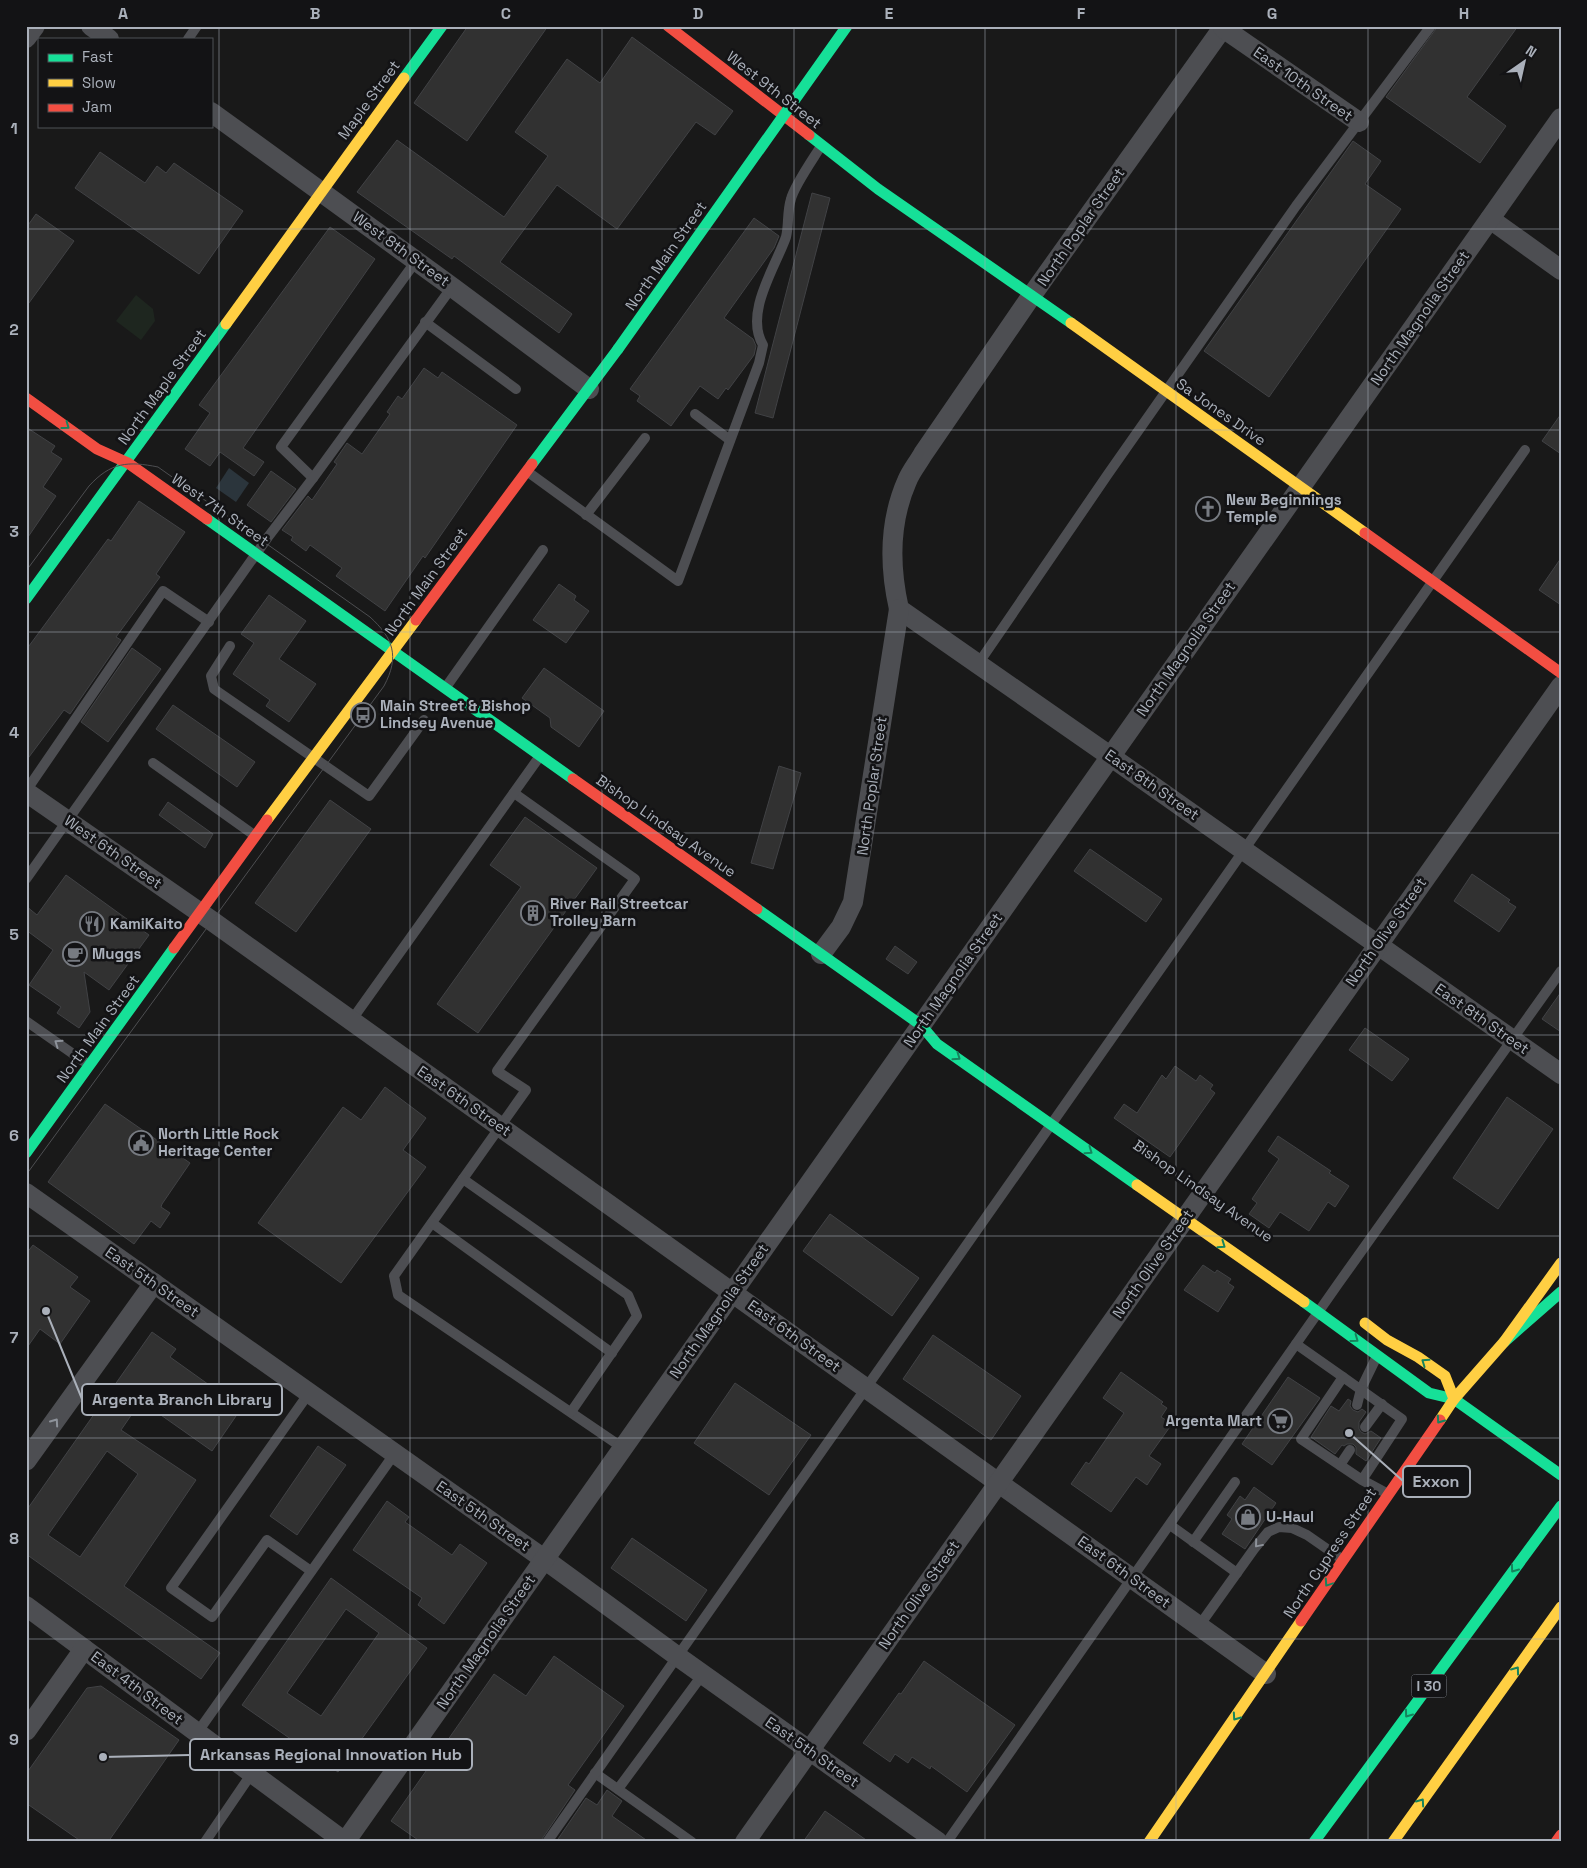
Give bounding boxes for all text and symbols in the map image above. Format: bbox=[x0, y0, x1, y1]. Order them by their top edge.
text: A bbox=[118, 3, 128, 24]
text: B bbox=[310, 3, 320, 24]
text: C bbox=[501, 3, 511, 24]
text: D bbox=[693, 3, 703, 24]
text: E bbox=[885, 3, 894, 24]
text: F bbox=[1077, 3, 1086, 24]
text: G bbox=[1267, 3, 1277, 24]
text: H bbox=[1459, 3, 1469, 24]
legend bbox=[38, 38, 212, 128]
north arrow bbox=[1500, 38, 1550, 88]
text: N bbox=[1522, 41, 1540, 61]
street label: East 10th Street bbox=[1250, 42, 1357, 125]
text: Fast bbox=[82, 47, 113, 66]
street label: West 9th Street bbox=[723, 47, 826, 133]
street label: Maple Street bbox=[333, 56, 404, 143]
text: Slow bbox=[82, 73, 116, 92]
text: Jam bbox=[82, 97, 112, 116]
text: 1 bbox=[10, 118, 18, 139]
street label: North Poplar Street bbox=[1033, 164, 1129, 290]
street label: North Main Street bbox=[621, 197, 710, 314]
street label: West 8th Street bbox=[349, 207, 454, 290]
street label: North Magnolia Street bbox=[1366, 247, 1473, 389]
text: 2 bbox=[9, 319, 19, 340]
street label: North Maple Street bbox=[113, 325, 210, 448]
street label: Sa Jones Drive bbox=[1173, 374, 1270, 450]
one-way arrow bbox=[60, 420, 70, 429]
street label: West 7th Street bbox=[168, 469, 273, 550]
place label: New Beginnings Temple bbox=[1226, 490, 1342, 526]
church icon: New Beginnings Temple bbox=[1195, 496, 1221, 522]
text: 3 bbox=[9, 521, 19, 542]
street label: North Main Street bbox=[380, 524, 471, 639]
street label: North Magnolia Street bbox=[1132, 578, 1239, 720]
place label: Main Street & Bishop Lindsey Avenue bbox=[380, 696, 531, 732]
bus stop icon: Main Street & Bishop Lindsey Avenue bbox=[350, 702, 376, 728]
street label: North Poplar Street bbox=[852, 715, 891, 857]
text: 4 bbox=[9, 722, 19, 743]
street label: East 8th Street bbox=[1102, 745, 1203, 824]
street label: Bishop Lindsay Avenue bbox=[593, 770, 740, 881]
street label: West 6th Street bbox=[61, 811, 166, 892]
street label: North Olive Street bbox=[1341, 874, 1430, 990]
place label: River Rail Streetcar Trolley Barn bbox=[550, 894, 689, 930]
building icon: River Rail Streetcar Trolley Barn bbox=[520, 900, 546, 926]
street label: North Magnolia Street bbox=[899, 909, 1006, 1051]
restaurant icon: KamiKaito bbox=[79, 911, 105, 937]
place label: KamiKaito bbox=[110, 914, 183, 933]
text: 5 bbox=[9, 924, 19, 945]
cafe icon: Muggs bbox=[62, 941, 88, 967]
place label: Muggs bbox=[92, 944, 142, 963]
street label: North Main Street bbox=[52, 971, 143, 1086]
street label: East 8th Street bbox=[1432, 979, 1533, 1058]
one-way arrow bbox=[54, 1040, 64, 1049]
one-way arrow bbox=[951, 1051, 961, 1060]
street label: East 6th Street bbox=[414, 1061, 515, 1140]
place label: North Little Rock Heritage Center bbox=[158, 1124, 280, 1160]
text: 6 bbox=[9, 1125, 19, 1146]
public building icon: North Little Rock Heritage Center bbox=[128, 1130, 154, 1156]
street label: Bishop Lindsay Avenue bbox=[1130, 1135, 1277, 1246]
one-way arrow bbox=[1084, 1145, 1093, 1154]
street label: North Olive Street bbox=[1108, 1206, 1197, 1322]
one-way arrow bbox=[1216, 1239, 1226, 1248]
street label: North Magnolia Street bbox=[665, 1240, 772, 1382]
street label: East 5th Street bbox=[102, 1242, 203, 1321]
street label: East 6th Street bbox=[744, 1295, 845, 1376]
text: 7 bbox=[10, 1327, 19, 1348]
one-way arrow bbox=[1349, 1333, 1359, 1342]
one-way arrow bbox=[1421, 1359, 1431, 1368]
callout: Argenta Branch Library bbox=[82, 1384, 282, 1415]
text: Argenta Branch Library bbox=[92, 1389, 272, 1410]
supermarket icon: Argenta Mart bbox=[1267, 1408, 1293, 1434]
place label: Argenta Mart bbox=[1166, 1411, 1262, 1430]
one-way arrow bbox=[1437, 1414, 1446, 1424]
one-way arrow bbox=[48, 1418, 58, 1427]
callout: Exxon bbox=[1403, 1466, 1470, 1497]
text: Exxon bbox=[1413, 1471, 1459, 1492]
street label: East 5th Street bbox=[433, 1476, 534, 1555]
street label: North Cypress Street bbox=[1279, 1484, 1380, 1621]
shop icon: U-Haul bbox=[1235, 1504, 1261, 1530]
place label: U-Haul bbox=[1266, 1507, 1314, 1526]
text: 8 bbox=[9, 1528, 19, 1549]
street label: East 6th Street bbox=[1074, 1531, 1175, 1612]
street label: North Olive Street bbox=[874, 1537, 963, 1653]
one-way arrow bbox=[1256, 1538, 1264, 1547]
one-way arrow bbox=[1511, 1563, 1520, 1573]
street label: North Magnolia Street bbox=[432, 1571, 539, 1713]
one-way arrow bbox=[1325, 1578, 1335, 1587]
street label: East 4th Street bbox=[87, 1647, 187, 1729]
one-way arrow bbox=[1509, 1666, 1519, 1675]
road number: I 30 bbox=[1412, 1674, 1446, 1698]
one-way arrow bbox=[1405, 1709, 1414, 1718]
one-way arrow bbox=[1234, 1711, 1242, 1720]
street label: East 5th Street bbox=[762, 1712, 863, 1791]
text: 9 bbox=[9, 1729, 19, 1750]
callout: Arkansas Regional Innovation Hub bbox=[190, 1739, 472, 1770]
text: Arkansas Regional Innovation Hub bbox=[200, 1744, 462, 1765]
one-way arrow bbox=[1415, 1798, 1424, 1808]

